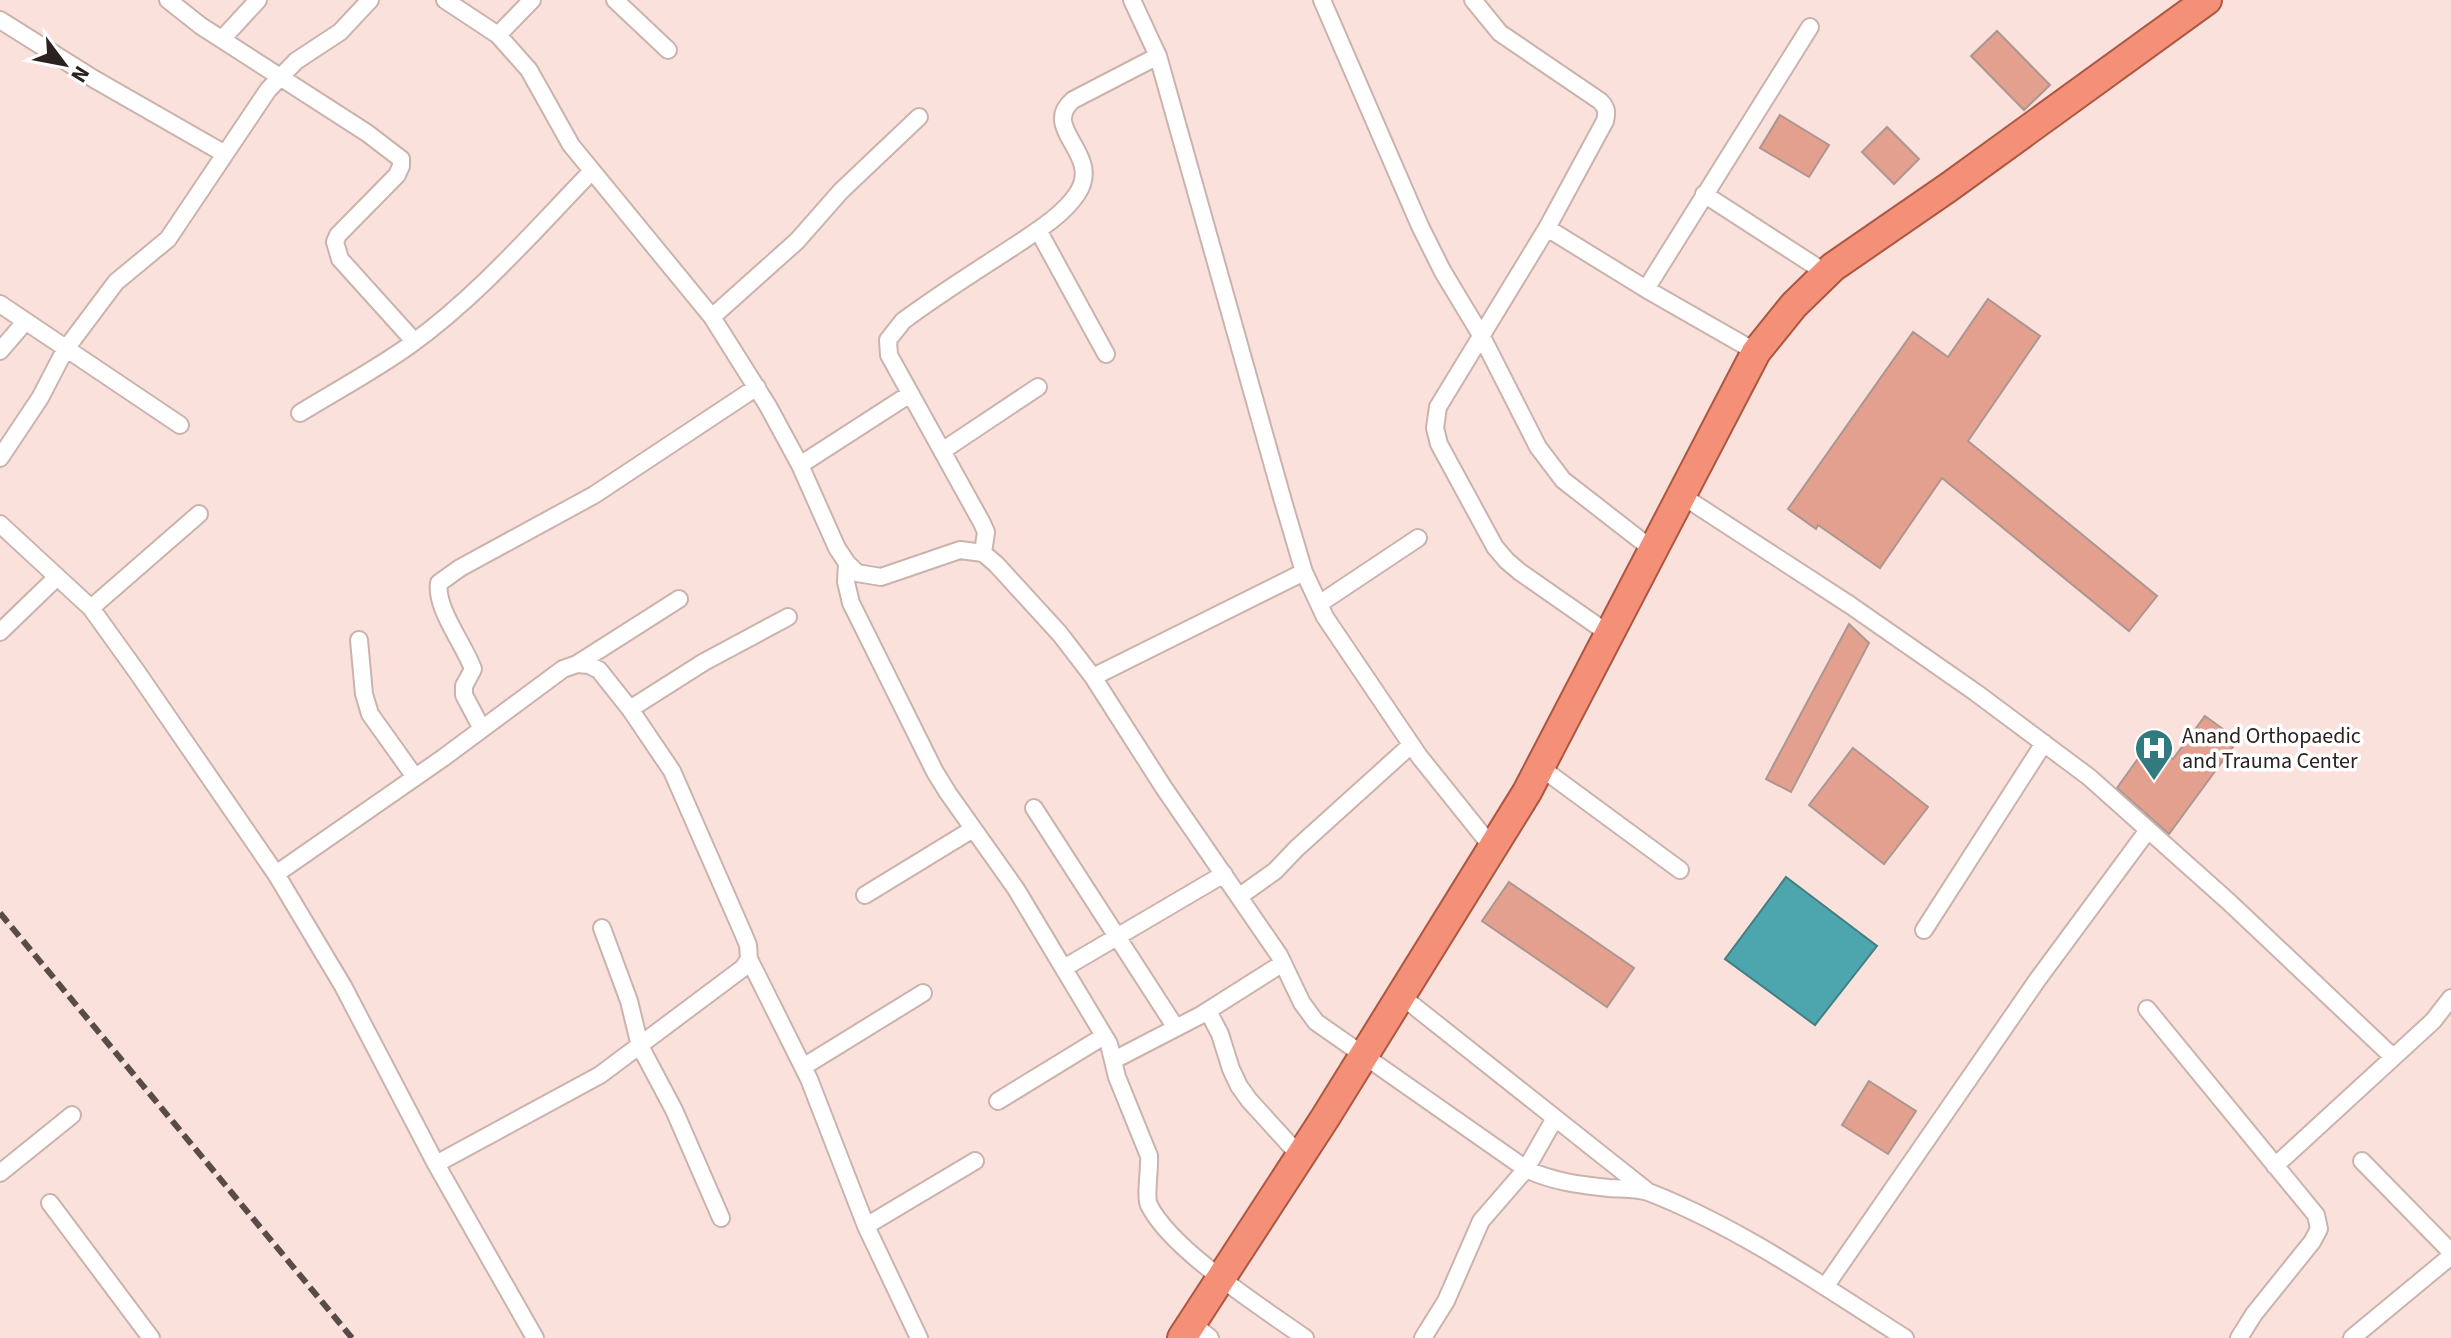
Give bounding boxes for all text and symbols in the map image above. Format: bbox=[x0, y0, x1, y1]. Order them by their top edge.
north arrow bbox=[24, 24, 104, 104]
text: N bbox=[63, 59, 98, 89]
place label: Anand Orthopaedic and Trauma Center bbox=[2182, 720, 2361, 777]
hospital icon: Anand Orthopaedic and Trauma Center bbox=[2133, 727, 2175, 782]

